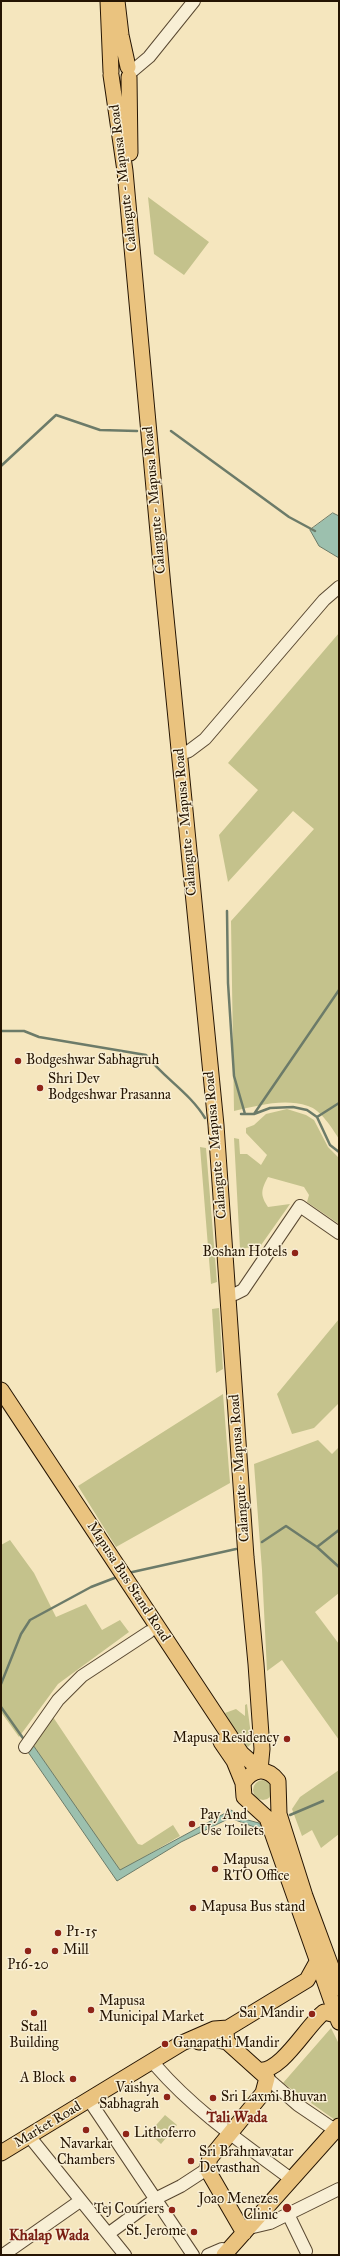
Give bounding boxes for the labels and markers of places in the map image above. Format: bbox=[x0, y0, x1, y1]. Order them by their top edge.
place label: Bodgeshwar Sabhagruh bbox=[26, 1053, 159, 1069]
marker: Bodgeshwar Sabhagruh bbox=[13, 1056, 23, 1066]
place label: Shri Dev Bodgeshwar Prasanna bbox=[48, 1072, 171, 1104]
marker: Shri Dev Bodgeshwar Prasanna bbox=[35, 1083, 45, 1093]
place label: Boshan Hotels bbox=[202, 1245, 287, 1261]
marker: Boshan Hotels bbox=[290, 1248, 300, 1258]
place label: Mapusa Residency bbox=[173, 1731, 279, 1747]
marker: Mapusa Residency bbox=[282, 1734, 292, 1744]
place label: Pay And Use Toilets bbox=[200, 1808, 264, 1840]
marker: Pay And Use Toilets bbox=[187, 1819, 197, 1829]
place label: Mapusa RTO Office bbox=[223, 1853, 289, 1886]
marker: Mapusa RTO Office bbox=[210, 1864, 220, 1874]
place label: Mapusa Bus stand bbox=[201, 1900, 305, 1916]
marker: Mapusa Bus stand bbox=[188, 1903, 198, 1913]
place label: P1-15 bbox=[66, 1925, 97, 1941]
marker: P1-15 bbox=[53, 1928, 63, 1938]
place label: Mill bbox=[63, 1943, 89, 1959]
marker: P16-20 bbox=[23, 1946, 33, 1956]
marker: Mill bbox=[50, 1946, 60, 1956]
place label: P16-20 bbox=[7, 1958, 49, 1974]
place label: Mapusa Municipal Market bbox=[99, 1994, 204, 2026]
marker: Mapusa Municipal Market bbox=[86, 2005, 96, 2015]
place label: Sai Mandir bbox=[239, 2006, 304, 2022]
marker: Stall Building bbox=[29, 2008, 39, 2018]
marker: Sai Mandir bbox=[307, 2009, 317, 2019]
place label: Stall Building bbox=[9, 2020, 59, 2052]
place label: Ganapathi Mandir bbox=[173, 2036, 279, 2052]
marker: Ganapathi Mandir bbox=[160, 2039, 170, 2049]
place label: A Block bbox=[20, 2071, 65, 2087]
marker: A Block bbox=[68, 2074, 78, 2084]
place label: Vaishya Sabhagrah bbox=[99, 2081, 159, 2114]
place label: Sri Laxmi Bhuvan bbox=[221, 2090, 327, 2106]
marker: Vaishya Sabhagrah bbox=[162, 2092, 172, 2102]
marker: Sri Laxmi Bhuvan bbox=[208, 2093, 218, 2103]
marker: Navarkar Chambers bbox=[81, 2125, 91, 2135]
place label: Lithoferro bbox=[134, 2126, 196, 2142]
marker: Lithoferro bbox=[121, 2129, 131, 2139]
place label: Navarkar Chambers bbox=[57, 2137, 115, 2170]
place label: Sri Brahmavatar Devasthan bbox=[199, 2145, 294, 2178]
marker: Sri Brahmavatar Devasthan bbox=[186, 2156, 196, 2166]
place label: Joao Menezes Clinic bbox=[198, 2192, 278, 2224]
place label: Tej Couriers bbox=[94, 2202, 164, 2218]
marker: Joao Menezes Clinic bbox=[281, 2202, 293, 2214]
marker: Tej Couriers bbox=[167, 2205, 177, 2215]
place label: St. Jerome bbox=[126, 2224, 186, 2240]
marker: St. Jerome bbox=[189, 2227, 199, 2237]

